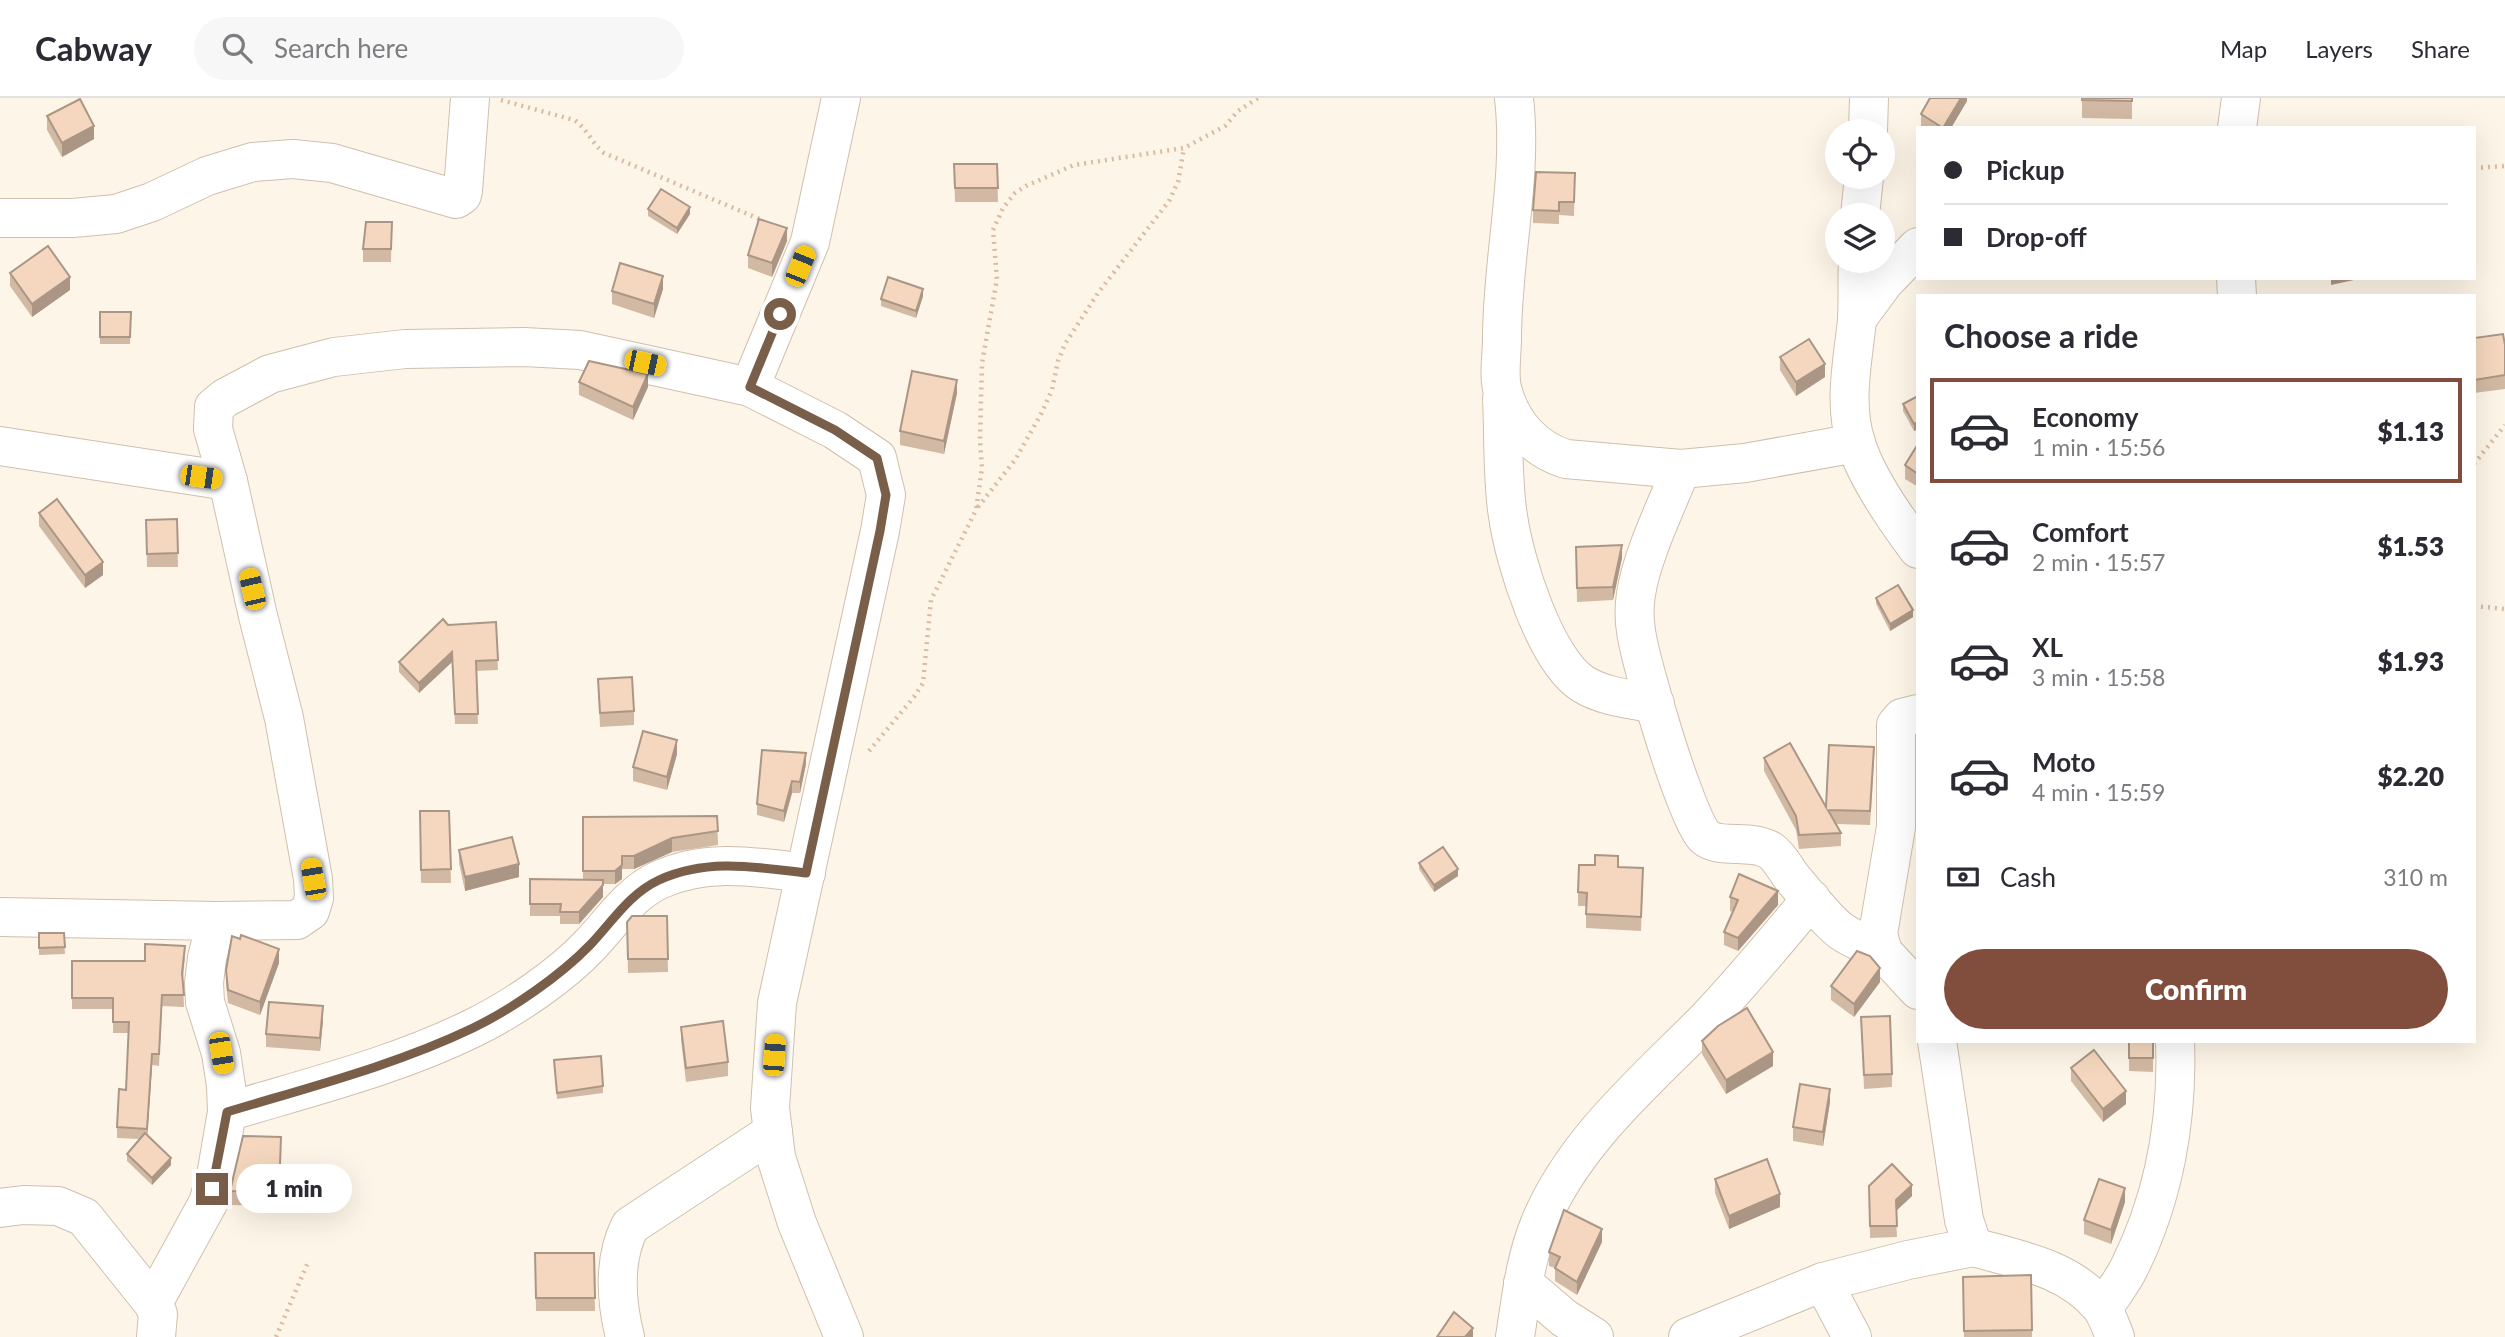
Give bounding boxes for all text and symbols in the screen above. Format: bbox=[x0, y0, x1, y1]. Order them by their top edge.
search box bbox=[194, 17, 684, 80]
text: Cabway bbox=[35, 28, 152, 68]
icon: search bbox=[218, 29, 256, 67]
text: Search here bbox=[274, 32, 408, 64]
text: Map bbox=[2220, 34, 2267, 63]
text: Layers bbox=[2305, 34, 2373, 63]
text: Share bbox=[2411, 34, 2470, 63]
map controls bbox=[1825, 119, 1895, 273]
button: locate bbox=[1825, 119, 1895, 189]
text: Pickup bbox=[1986, 154, 2065, 186]
button: layers bbox=[1825, 203, 1895, 273]
text: Drop-off bbox=[1986, 221, 2087, 253]
car bbox=[783, 243, 818, 289]
route start bbox=[764, 298, 796, 330]
text: Choose a ride bbox=[1944, 316, 2138, 355]
car bbox=[623, 348, 668, 378]
icon: car bbox=[1948, 399, 2011, 462]
text: Economy bbox=[2032, 401, 2138, 433]
text: $1.13 bbox=[2377, 415, 2444, 447]
text: 1 min · 15:56 bbox=[2032, 433, 2165, 461]
car bbox=[179, 464, 224, 490]
icon: car bbox=[1948, 514, 2011, 577]
text: Comfort bbox=[2032, 516, 2129, 548]
text: $1.53 bbox=[2377, 530, 2444, 562]
text: 2 min · 15:57 bbox=[2032, 548, 2165, 576]
car bbox=[238, 566, 267, 612]
icon: car bbox=[1948, 629, 2011, 692]
text: XL bbox=[2032, 631, 2063, 663]
text: $1.93 bbox=[2377, 645, 2444, 677]
text: 3 min · 15:58 bbox=[2032, 663, 2165, 691]
icon: car bbox=[1948, 744, 2011, 807]
text: Moto bbox=[2032, 746, 2095, 778]
text: $2.20 bbox=[2377, 760, 2444, 792]
text: 4 min · 15:59 bbox=[2032, 778, 2165, 806]
car bbox=[300, 856, 327, 902]
icon: cash bbox=[1944, 858, 1982, 896]
text: Cash bbox=[2000, 861, 2056, 893]
text: 310 m bbox=[2383, 863, 2448, 891]
button: Confirm bbox=[1944, 949, 2448, 1029]
car bbox=[208, 1031, 235, 1075]
car bbox=[763, 1033, 786, 1077]
callout: 1 min bbox=[236, 1164, 352, 1214]
route end bbox=[196, 1173, 228, 1205]
text: 1 min bbox=[265, 1174, 323, 1202]

